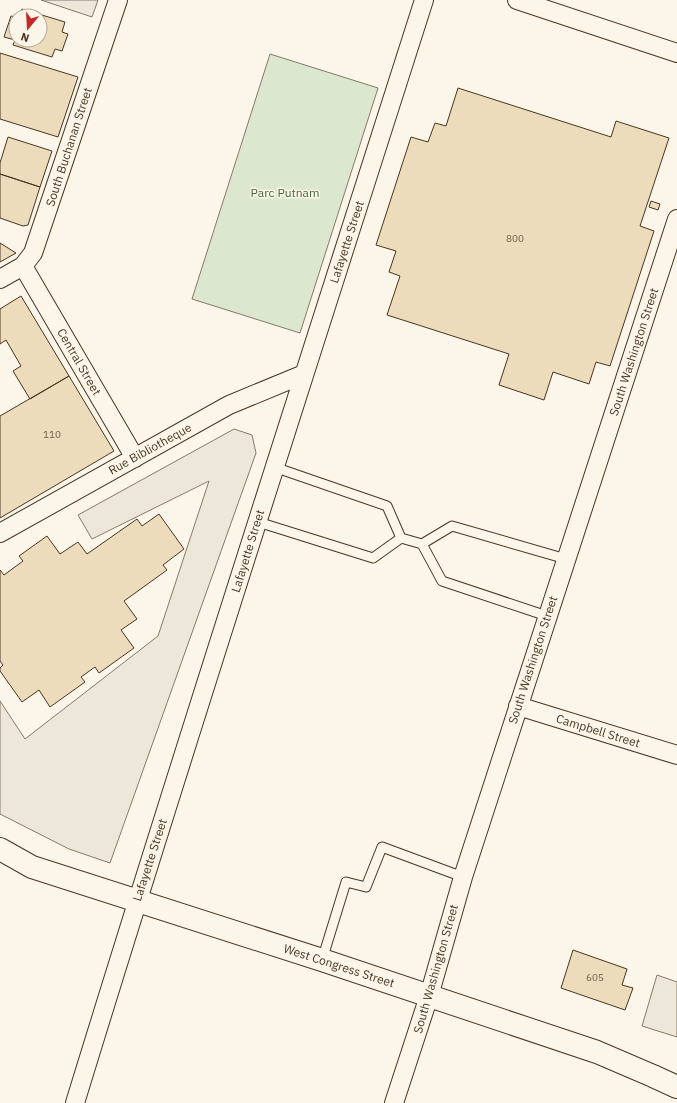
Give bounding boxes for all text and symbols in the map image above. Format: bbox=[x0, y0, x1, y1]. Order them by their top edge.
north arrow bbox=[8, 8, 48, 48]
text: N bbox=[19, 30, 31, 45]
street label: South Buchanan Street bbox=[42, 86, 95, 208]
park label: Parc Putnam bbox=[251, 185, 319, 200]
street label: Lafayette Street bbox=[326, 199, 367, 285]
house number: 800 bbox=[506, 232, 524, 245]
street label: South Washington Street bbox=[606, 286, 661, 418]
street label: Central Street bbox=[54, 326, 105, 398]
street label: Rue Bibliotheque bbox=[106, 419, 194, 478]
house number: 110 bbox=[43, 428, 61, 441]
street label: Lafayette Street bbox=[228, 508, 267, 594]
street label: South Washington Street bbox=[505, 594, 560, 726]
street label: Campbell Street bbox=[554, 711, 642, 750]
street label: Lafayette Street bbox=[129, 817, 170, 903]
street label: South Washington Street bbox=[410, 903, 461, 1035]
street label: West Congress Street bbox=[282, 941, 396, 991]
house number: 605 bbox=[586, 971, 604, 984]

